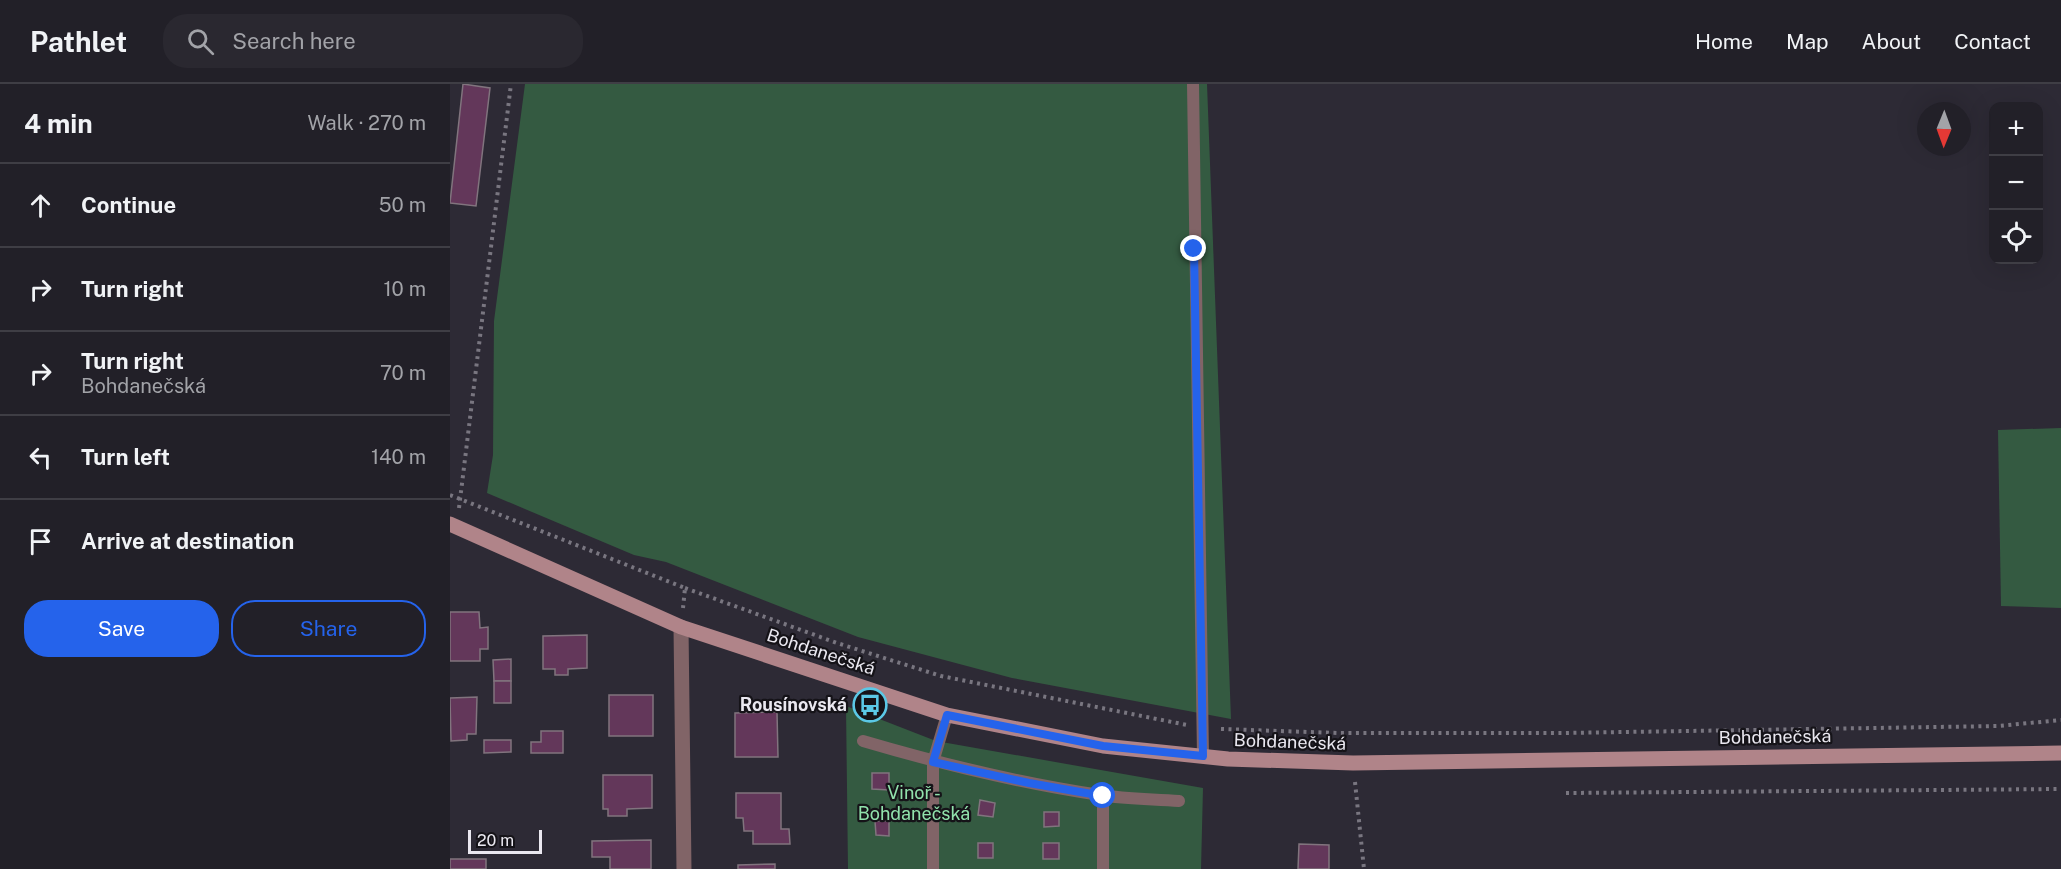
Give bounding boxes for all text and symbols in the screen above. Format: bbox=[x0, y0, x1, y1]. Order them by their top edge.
search box bbox=[163, 14, 583, 68]
text: Pathlet bbox=[30, 25, 127, 58]
icon: search bbox=[184, 25, 217, 58]
text: Search here bbox=[232, 28, 356, 54]
text: Home bbox=[1695, 29, 1753, 54]
text: Map bbox=[1786, 29, 1829, 54]
text: About bbox=[1862, 29, 1921, 54]
text: Contact bbox=[1954, 29, 2031, 54]
north arrow bbox=[1917, 102, 1971, 156]
map controls bbox=[1989, 102, 2043, 264]
button: + bbox=[1989, 102, 2043, 156]
text: 4 min bbox=[24, 108, 93, 139]
text: Walk · 270 m bbox=[307, 111, 426, 135]
button: − bbox=[1989, 156, 2043, 210]
icon: ahead bbox=[24, 189, 57, 222]
text: Continue bbox=[81, 192, 176, 218]
text: 50 m bbox=[379, 193, 426, 217]
button: locate bbox=[1989, 210, 2043, 264]
route end bbox=[1180, 235, 1206, 261]
icon: right bbox=[24, 273, 57, 306]
text: Turn right bbox=[81, 276, 184, 302]
text: 10 m bbox=[383, 277, 426, 301]
text: Turn right bbox=[81, 348, 184, 374]
icon: right bbox=[24, 357, 57, 390]
text: 70 m bbox=[380, 361, 426, 385]
text: Bohdanečská bbox=[81, 374, 206, 398]
icon: left bbox=[24, 441, 57, 474]
text: Turn left bbox=[81, 444, 170, 470]
text: 140 m bbox=[371, 445, 426, 469]
icon: arrive bbox=[24, 525, 57, 558]
text: Arrive at destination bbox=[81, 528, 294, 554]
button: Save bbox=[24, 600, 219, 657]
button: Share bbox=[231, 600, 426, 657]
street label: Bohdanečská bbox=[764, 624, 878, 679]
bus stop icon: Rousínovská bbox=[852, 687, 888, 723]
place label: Rousínovská bbox=[740, 694, 847, 715]
street label: Bohdanečská bbox=[1719, 725, 1831, 748]
street label: Bohdanečská bbox=[1233, 729, 1347, 754]
park label: Vinoř - Bohdanečská bbox=[858, 782, 970, 824]
route start bbox=[1089, 782, 1115, 808]
scale bar bbox=[468, 827, 542, 854]
text: 20 m bbox=[477, 831, 514, 850]

